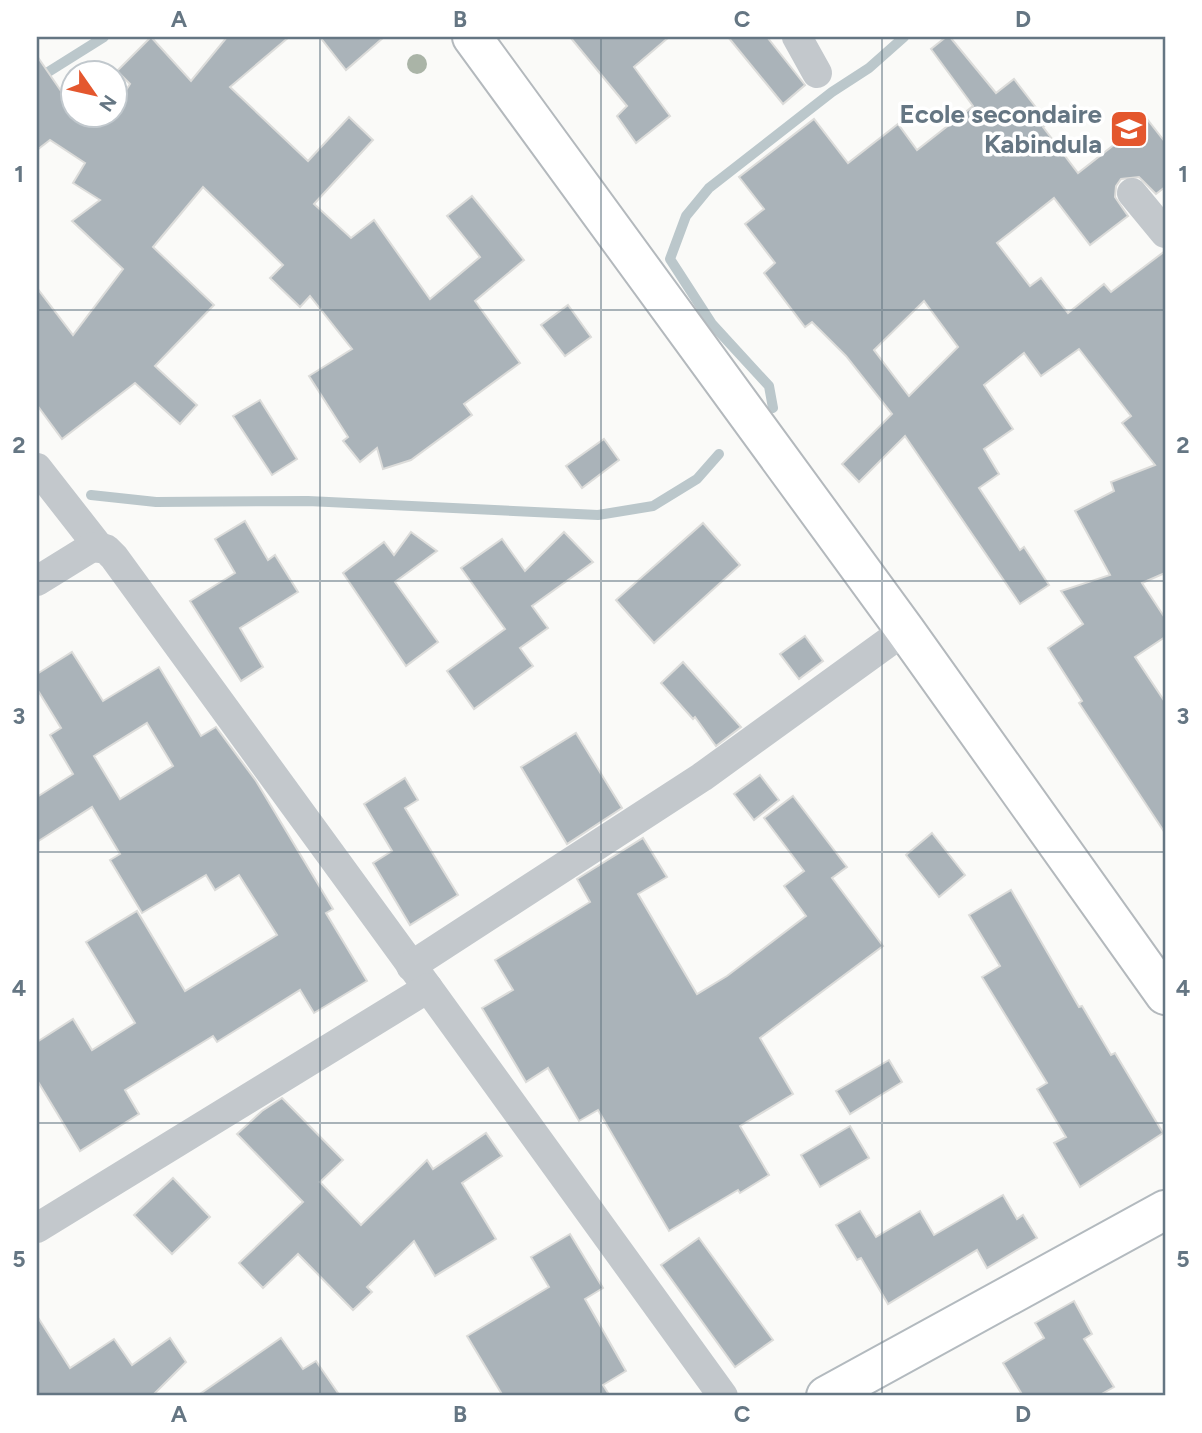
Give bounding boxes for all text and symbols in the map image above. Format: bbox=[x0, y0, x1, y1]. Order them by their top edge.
text: A bbox=[171, 5, 188, 33]
text: B bbox=[453, 5, 467, 33]
text: C bbox=[734, 5, 751, 33]
text: D bbox=[1015, 5, 1031, 33]
north arrow bbox=[60, 60, 130, 130]
text: N bbox=[94, 91, 121, 116]
place label: Ecole secondaire Kabindula bbox=[899, 98, 1102, 160]
school or university icon: Ecole secondaire Kabindula bbox=[1108, 108, 1150, 150]
text: 1 bbox=[14, 160, 24, 188]
text: 1 bbox=[1178, 160, 1188, 188]
text: 2 bbox=[12, 431, 26, 459]
text: 2 bbox=[1176, 431, 1190, 459]
text: 3 bbox=[13, 702, 25, 730]
text: 3 bbox=[1177, 702, 1189, 730]
text: 4 bbox=[12, 974, 26, 1002]
text: 4 bbox=[1176, 974, 1190, 1002]
text: 5 bbox=[12, 1245, 26, 1273]
text: 5 bbox=[1176, 1245, 1190, 1273]
text: A bbox=[171, 1400, 188, 1428]
text: B bbox=[453, 1400, 467, 1428]
text: C bbox=[734, 1400, 751, 1428]
text: D bbox=[1015, 1400, 1031, 1428]

